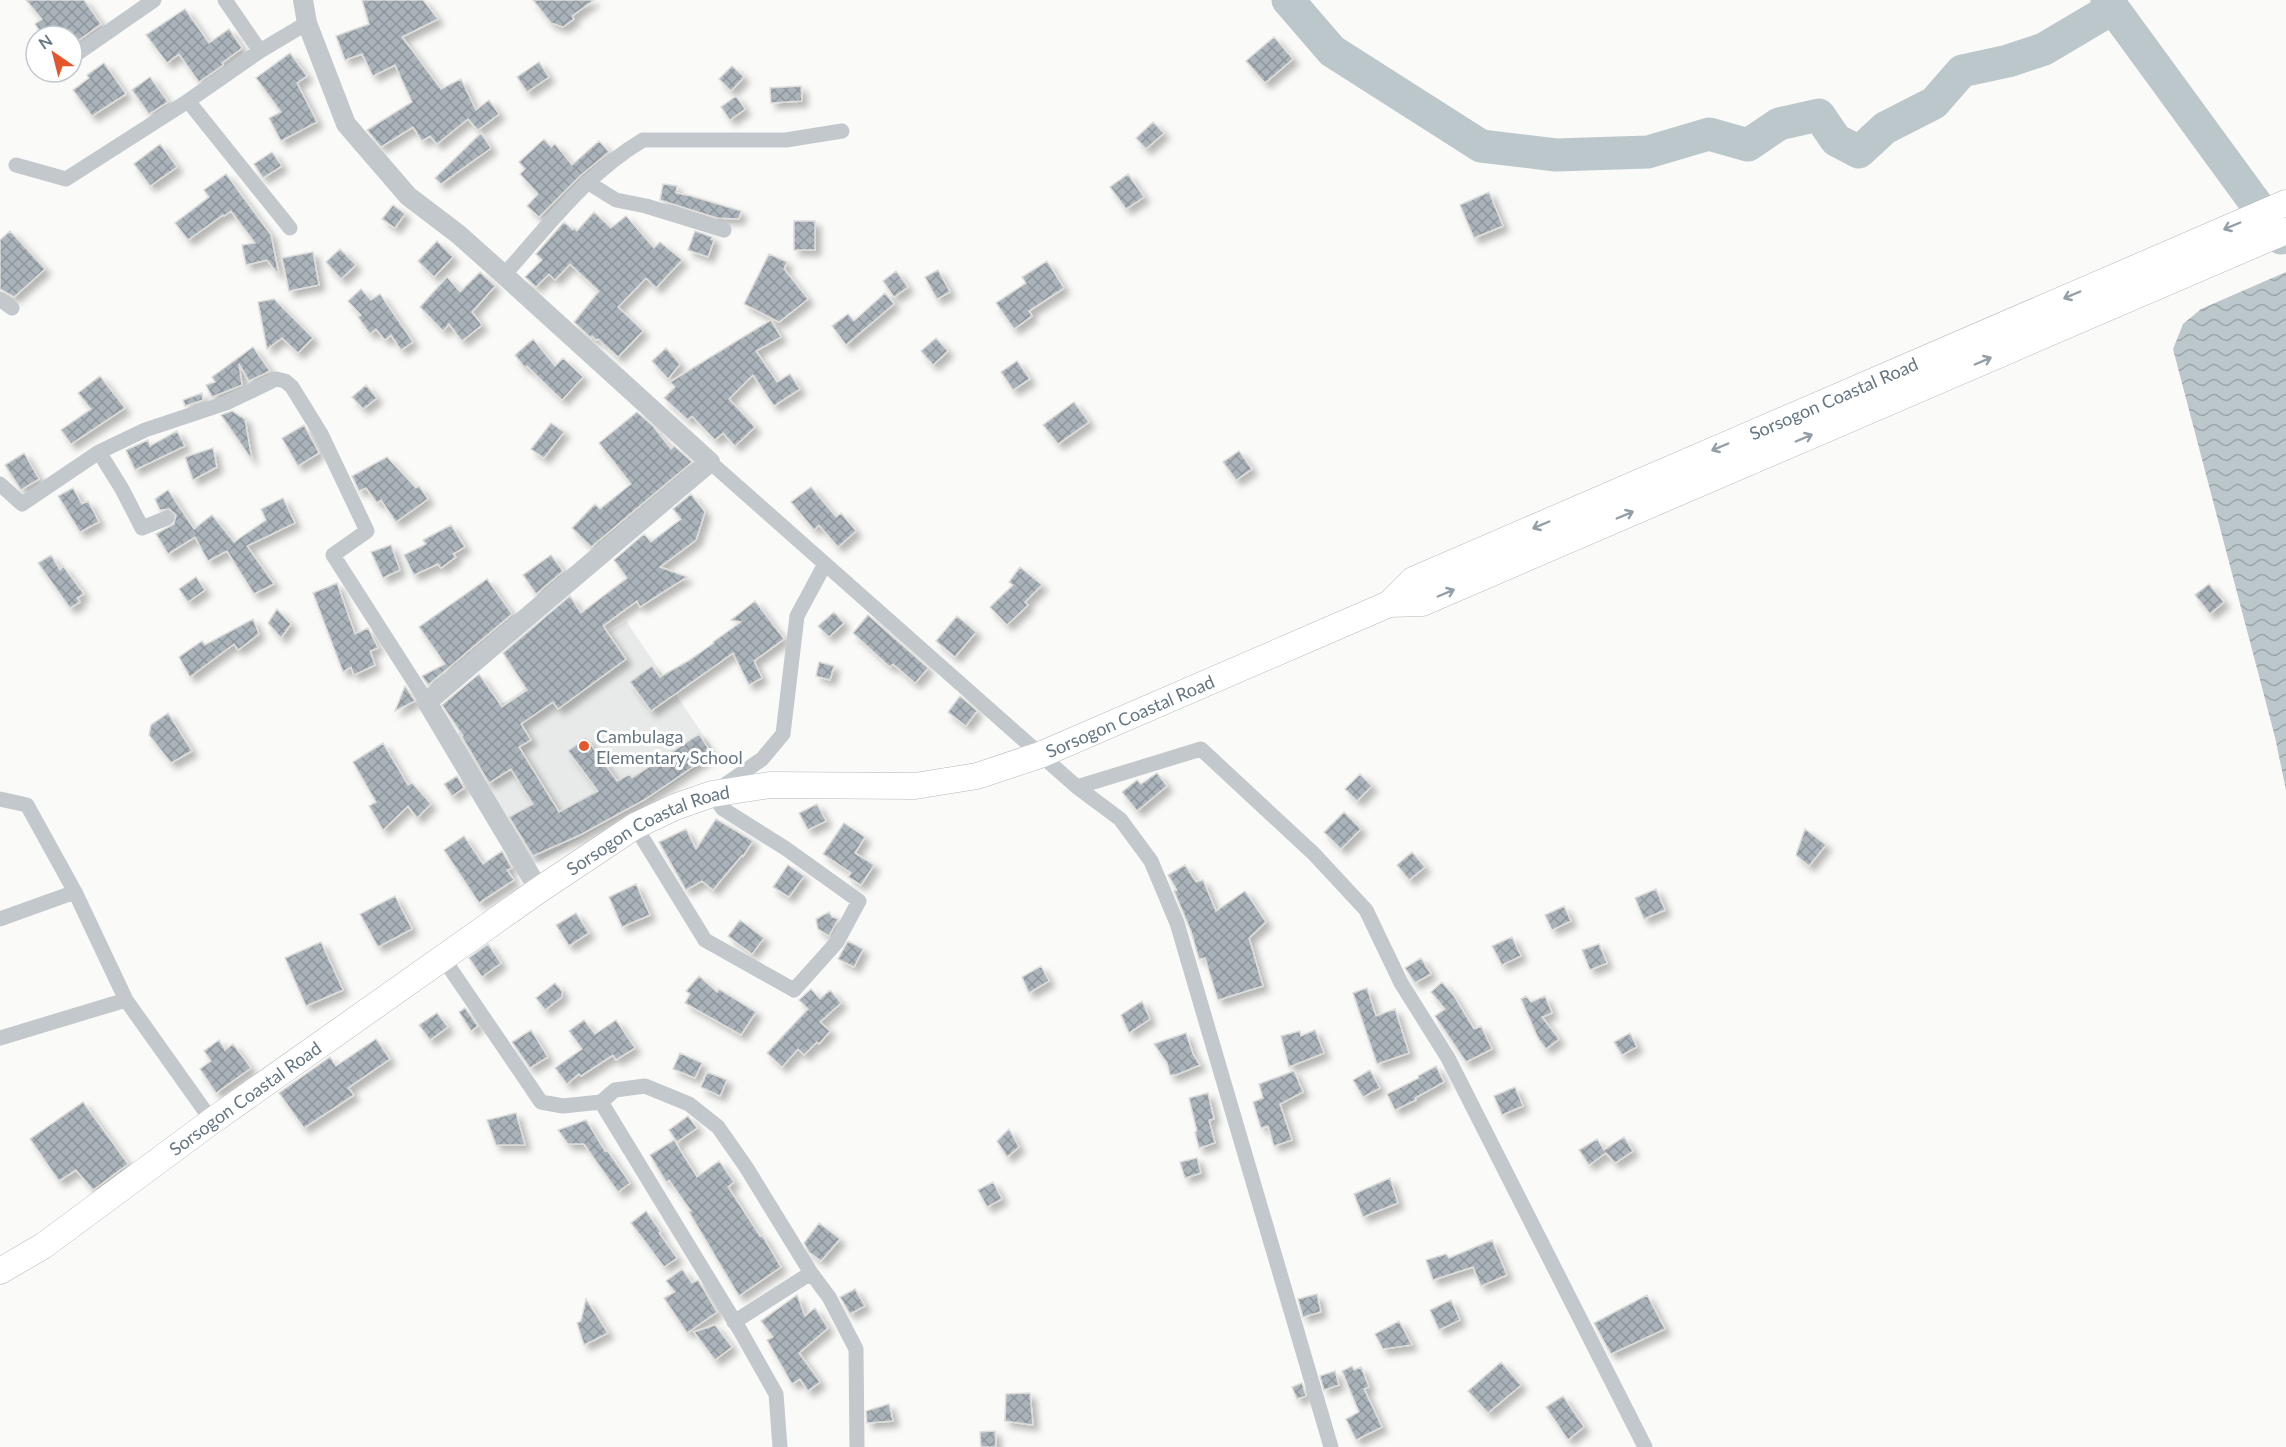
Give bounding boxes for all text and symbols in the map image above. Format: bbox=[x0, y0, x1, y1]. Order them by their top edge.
north arrow bbox=[24, 24, 84, 84]
text: N bbox=[35, 30, 56, 53]
one-way arrow bbox=[2224, 221, 2242, 232]
one-way arrow bbox=[2064, 289, 2082, 301]
street label: Sorsogon Coastal Road bbox=[1746, 352, 1921, 444]
one-way arrow bbox=[1974, 355, 1992, 367]
one-way arrow bbox=[1795, 432, 1813, 443]
one-way arrow bbox=[1711, 442, 1730, 453]
one-way arrow bbox=[1616, 509, 1634, 520]
one-way arrow bbox=[1532, 520, 1550, 531]
one-way arrow bbox=[1436, 586, 1454, 598]
street label: Sorsogon Coastal Road bbox=[1042, 670, 1218, 762]
place label: Cambulaga Elementary School bbox=[596, 725, 743, 768]
marker: Cambulaga Elementary School bbox=[577, 739, 591, 753]
street label: Sorsogon Coastal Road bbox=[562, 780, 731, 880]
street label: Sorsogon Coastal Road bbox=[165, 1037, 325, 1160]

